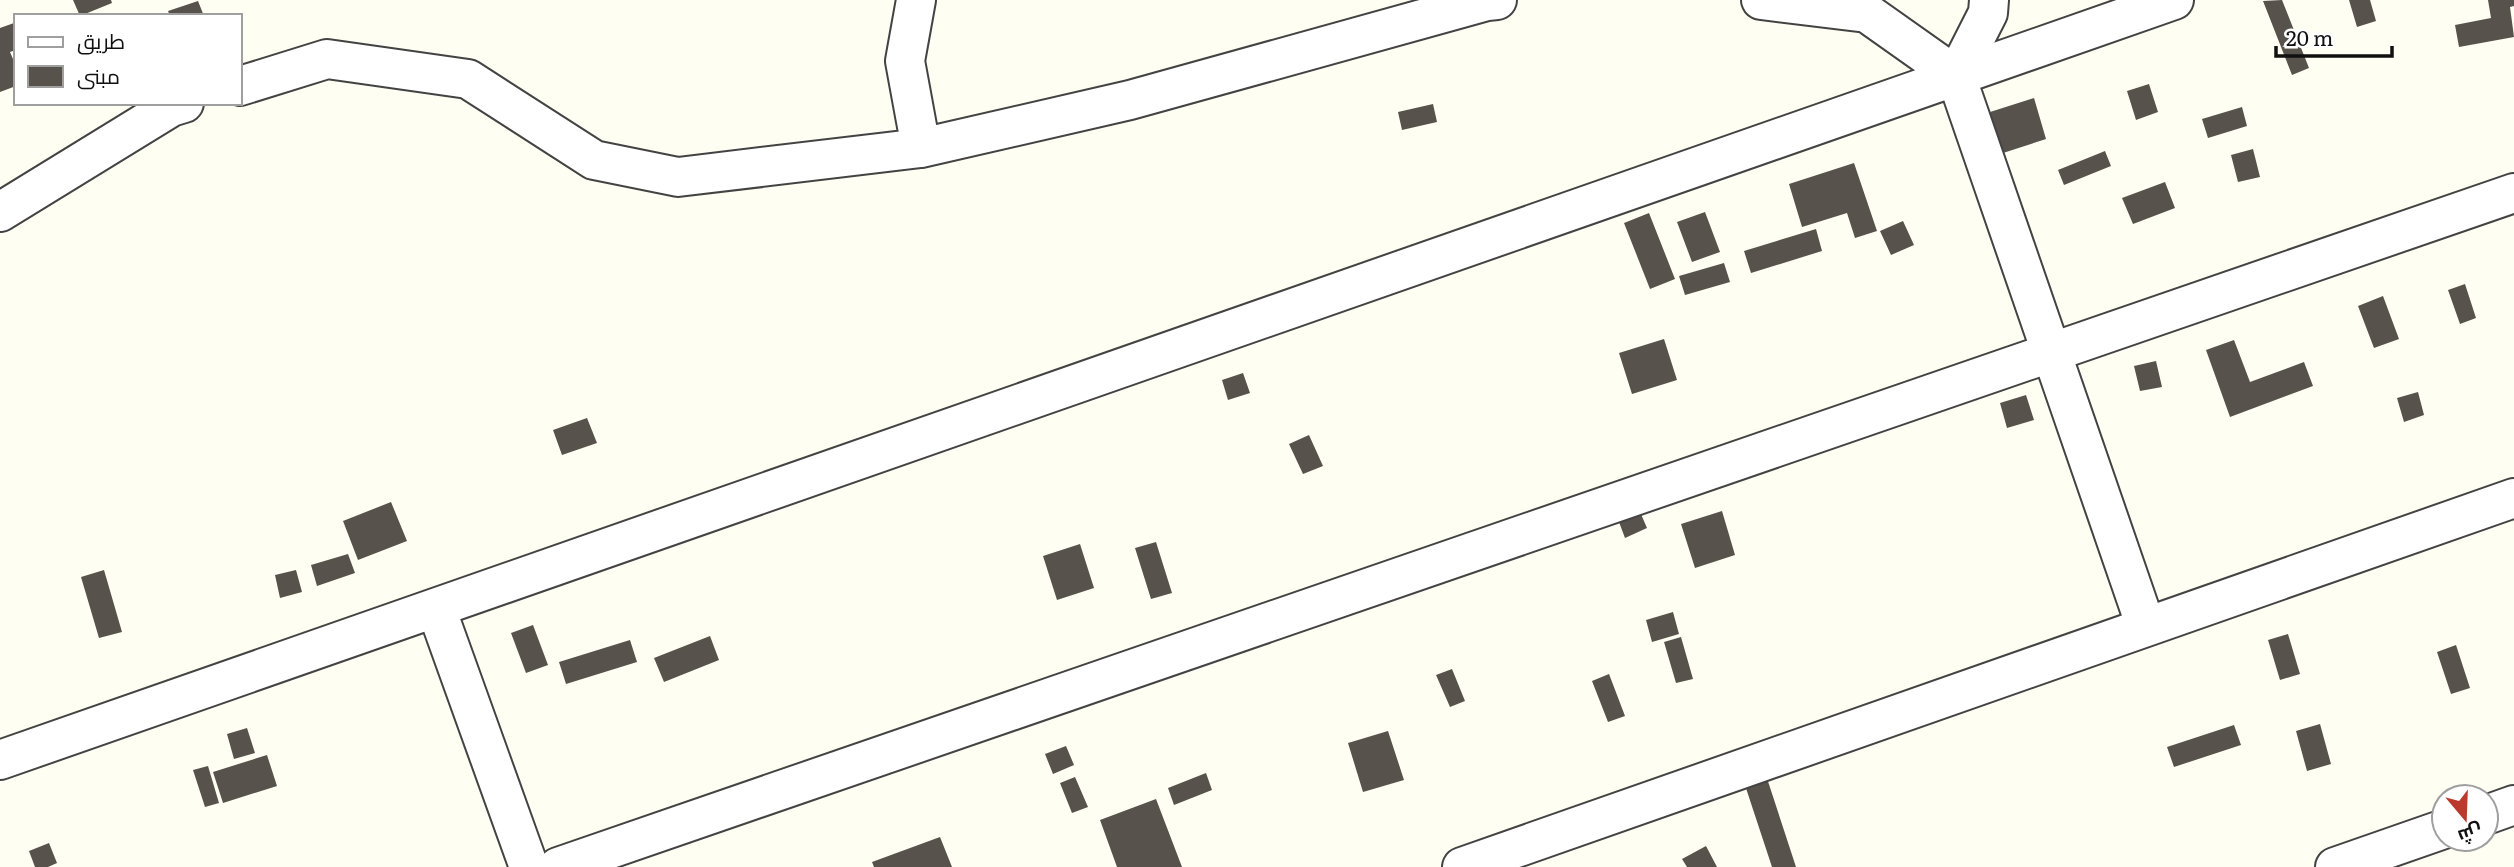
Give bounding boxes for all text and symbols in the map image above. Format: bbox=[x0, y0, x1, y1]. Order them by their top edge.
legend bbox=[14, 14, 242, 105]
scale bar bbox=[2276, 14, 2392, 58]
text: 20 m bbox=[2286, 21, 2333, 52]
text: طريق bbox=[77, 24, 125, 55]
text: مبنى bbox=[77, 59, 120, 90]
north arrow bbox=[2430, 783, 2500, 853]
text: ش bbox=[2455, 818, 2487, 852]

